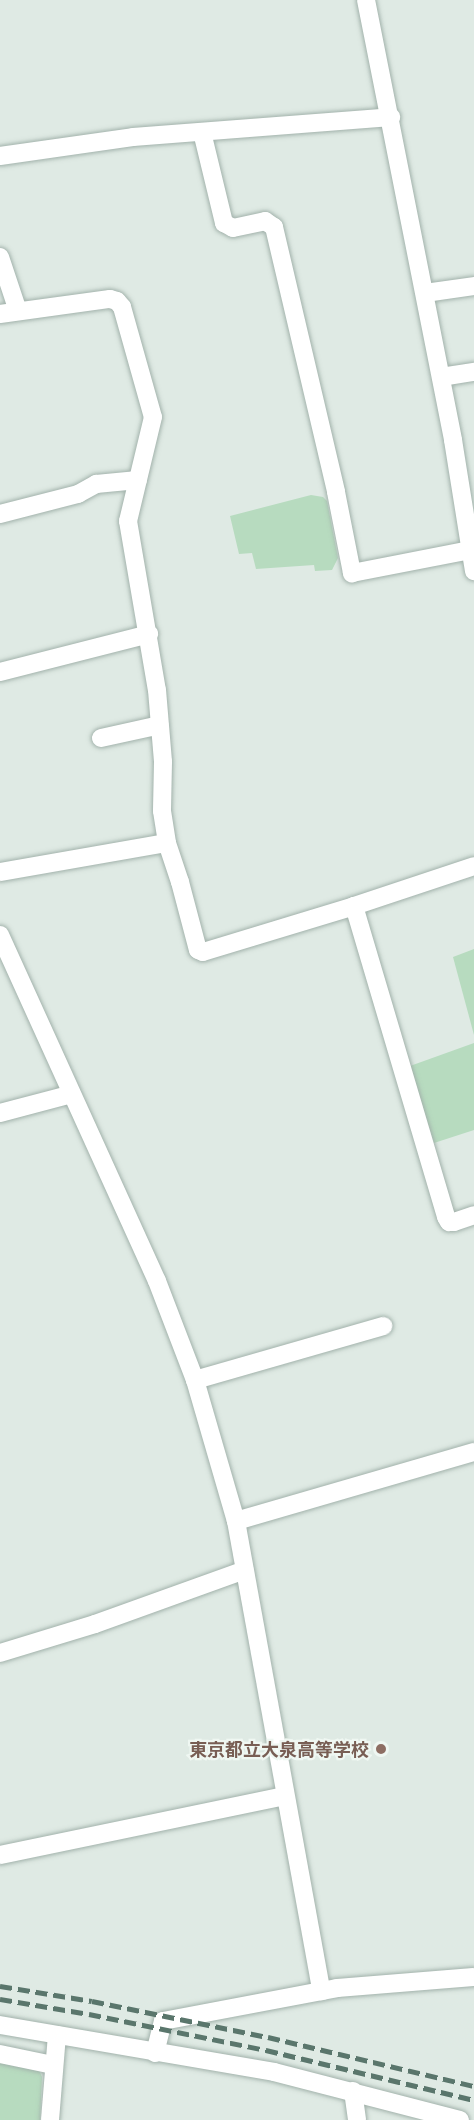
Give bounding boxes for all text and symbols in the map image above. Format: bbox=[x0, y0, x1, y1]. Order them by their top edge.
place label: 東京都立大泉高等学校 bbox=[189, 1738, 369, 1760]
marker: 東京都立大泉高等学校 bbox=[374, 1742, 388, 1756]

